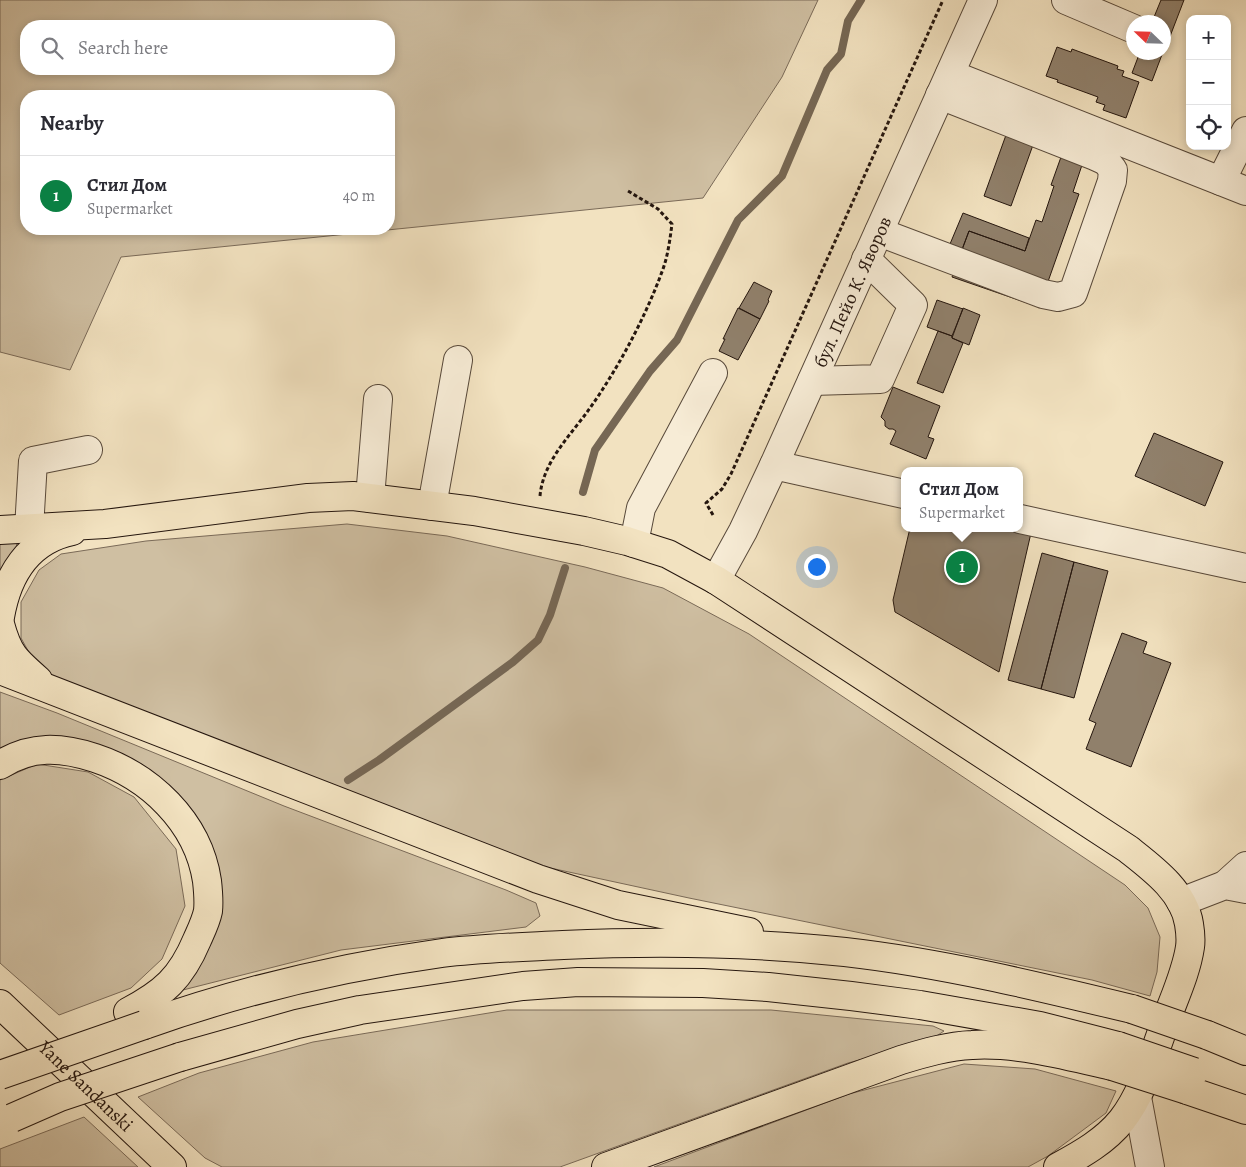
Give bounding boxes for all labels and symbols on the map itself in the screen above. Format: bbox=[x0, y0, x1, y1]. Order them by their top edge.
north arrow bbox=[1126, 15, 1171, 60]
street label: бул. Пейо К. Яворов bbox=[808, 212, 898, 372]
pin: 1 bbox=[946, 548, 978, 586]
your location bbox=[804, 554, 830, 580]
street label: Yane Sandanski bbox=[32, 1035, 139, 1138]

